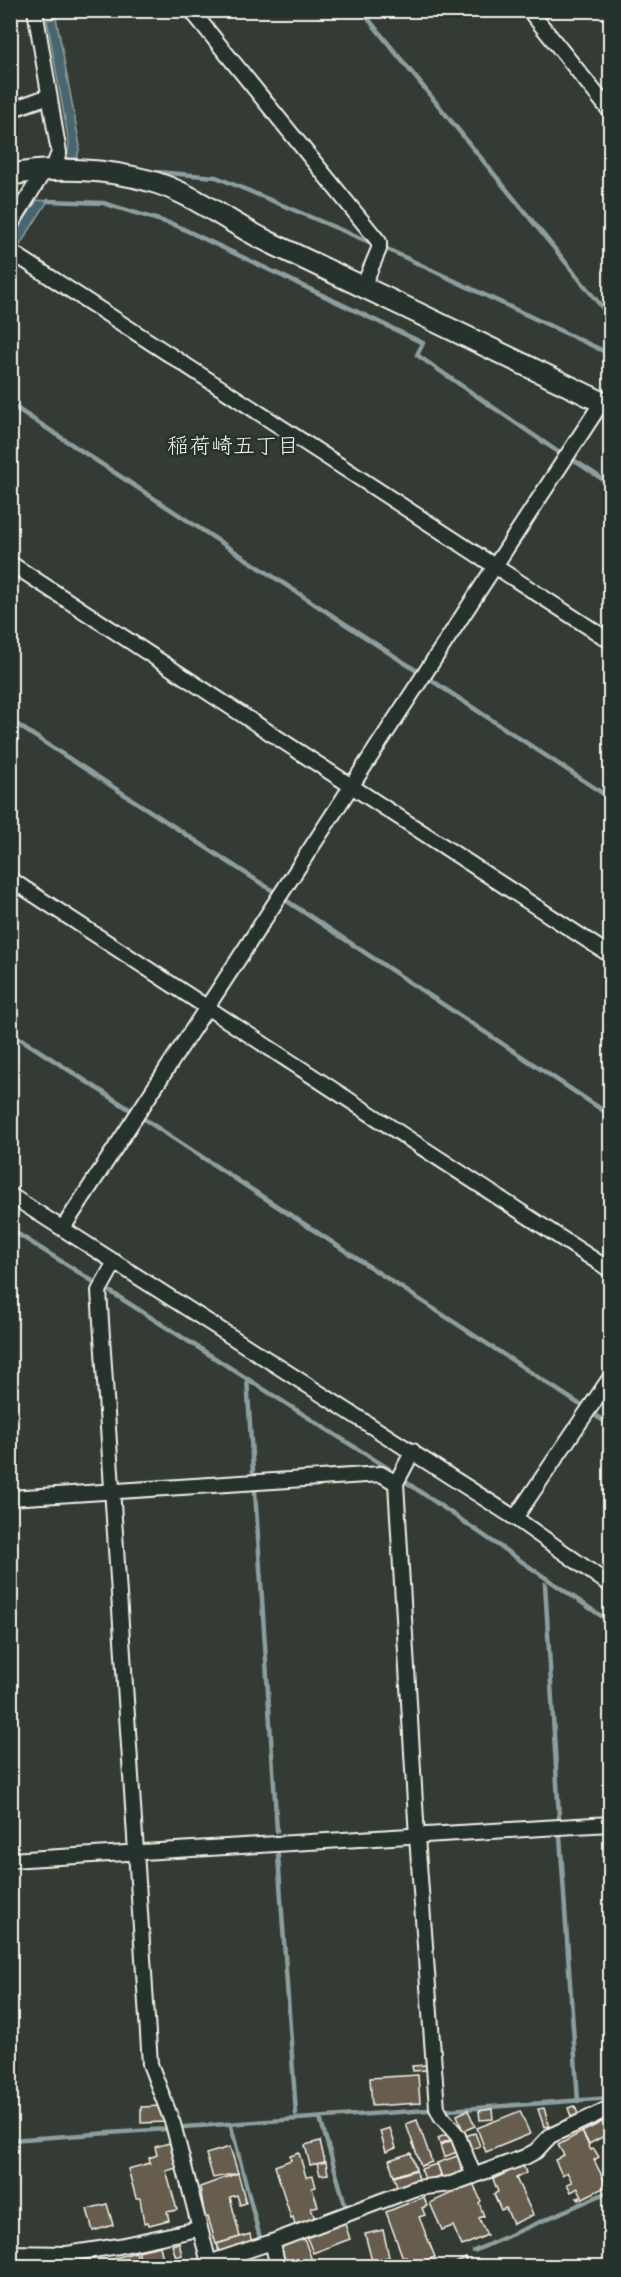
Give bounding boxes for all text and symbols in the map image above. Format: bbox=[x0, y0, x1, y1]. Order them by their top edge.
district label: 稲荷崎五丁目 bbox=[167, 433, 299, 461]

